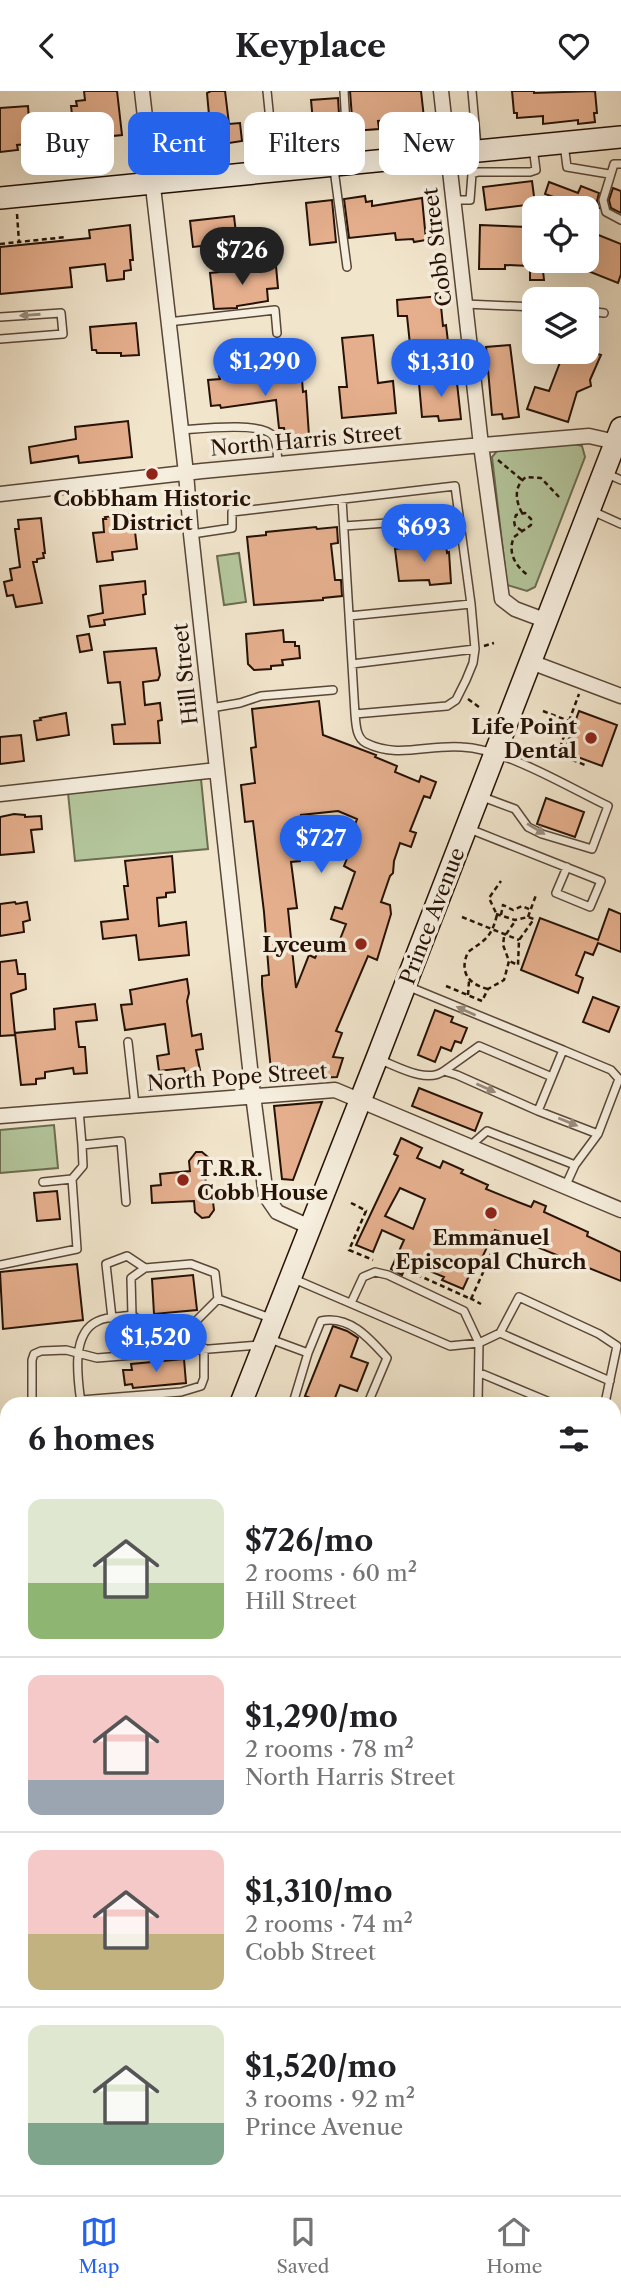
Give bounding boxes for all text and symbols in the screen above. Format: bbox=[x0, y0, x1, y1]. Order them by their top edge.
text: Keyplace bbox=[235, 26, 386, 65]
icon: back bbox=[28, 27, 66, 65]
icon: heart bbox=[555, 27, 593, 65]
chip: Buy bbox=[21, 112, 114, 175]
chip: Rent bbox=[128, 112, 230, 175]
chip: Filters bbox=[244, 112, 365, 175]
chip: New bbox=[379, 112, 479, 175]
street label: Cobb Street bbox=[417, 186, 457, 308]
map controls bbox=[522, 196, 599, 364]
button: locate bbox=[522, 196, 599, 273]
pin: $726 bbox=[201, 227, 283, 287]
text: $726 bbox=[216, 236, 268, 264]
button: layers bbox=[522, 287, 599, 364]
one-way arrow bbox=[19, 310, 41, 321]
pin: $1,290 bbox=[208, 338, 322, 398]
pin: $1,310 bbox=[384, 339, 498, 399]
text: $1,290 bbox=[229, 347, 301, 375]
text: $1,310 bbox=[407, 348, 475, 376]
street label: North Harris Street bbox=[209, 419, 403, 461]
marker: Cobbham Historic District bbox=[144, 466, 160, 482]
place label: Cobbham Historic District bbox=[53, 486, 251, 535]
pin: $693 bbox=[383, 505, 465, 564]
text: $693 bbox=[397, 513, 451, 541]
street label: Hill Street bbox=[167, 621, 203, 726]
place label: Life Point Dental bbox=[471, 714, 578, 763]
marker: Life Point Dental bbox=[583, 730, 599, 746]
pin: $727 bbox=[280, 815, 362, 875]
one-way arrow bbox=[526, 823, 545, 835]
text: $727 bbox=[296, 824, 346, 852]
street label: Prince Avenue bbox=[394, 844, 470, 988]
place label: Lyceum bbox=[262, 932, 347, 957]
marker: Lyceum bbox=[353, 936, 369, 952]
one-way arrow bbox=[455, 1005, 476, 1016]
street label: North Pope Street bbox=[146, 1058, 329, 1096]
one-way arrow bbox=[476, 1082, 496, 1094]
one-way arrow bbox=[558, 1117, 579, 1128]
place label: T.R.R. Cobb House bbox=[197, 1156, 328, 1205]
marker: T.R.R. Cobb House bbox=[175, 1172, 191, 1188]
marker: Emmanuel Episcopal Church bbox=[483, 1205, 499, 1221]
place label: Emmanuel Episcopal Church bbox=[395, 1225, 587, 1274]
pin: $1,520 bbox=[99, 1315, 213, 1374]
text: $1,520 bbox=[121, 1323, 191, 1351]
icon: filters bbox=[555, 1420, 593, 1458]
text: 6 homes bbox=[28, 1421, 155, 1458]
text: $726/mo bbox=[245, 1522, 373, 1559]
icon: home bbox=[84, 1527, 168, 1611]
text: 2 rooms · 60 m² bbox=[245, 1559, 417, 1587]
text: Hill Street bbox=[245, 1587, 357, 1615]
text: $1,290/mo bbox=[245, 1698, 398, 1735]
icon: home bbox=[84, 1703, 168, 1787]
text: 2 rooms · 78 m² bbox=[245, 1735, 414, 1763]
text: North Harris Street bbox=[245, 1763, 455, 1791]
text: $1,310/mo bbox=[245, 1873, 393, 1910]
icon: home bbox=[84, 1878, 168, 1962]
text: 2 rooms · 74 m² bbox=[245, 1910, 413, 1938]
text: Cobb Street bbox=[245, 1938, 376, 1966]
text: $1,520/mo bbox=[245, 2048, 397, 2085]
icon: home bbox=[84, 2053, 168, 2137]
text: 3 rooms · 92 m² bbox=[245, 2085, 415, 2113]
text: Prince Avenue bbox=[245, 2113, 403, 2141]
tab: Map bbox=[79, 2213, 119, 2278]
tab: Saved bbox=[277, 2213, 329, 2278]
tab: Home bbox=[487, 2213, 542, 2278]

